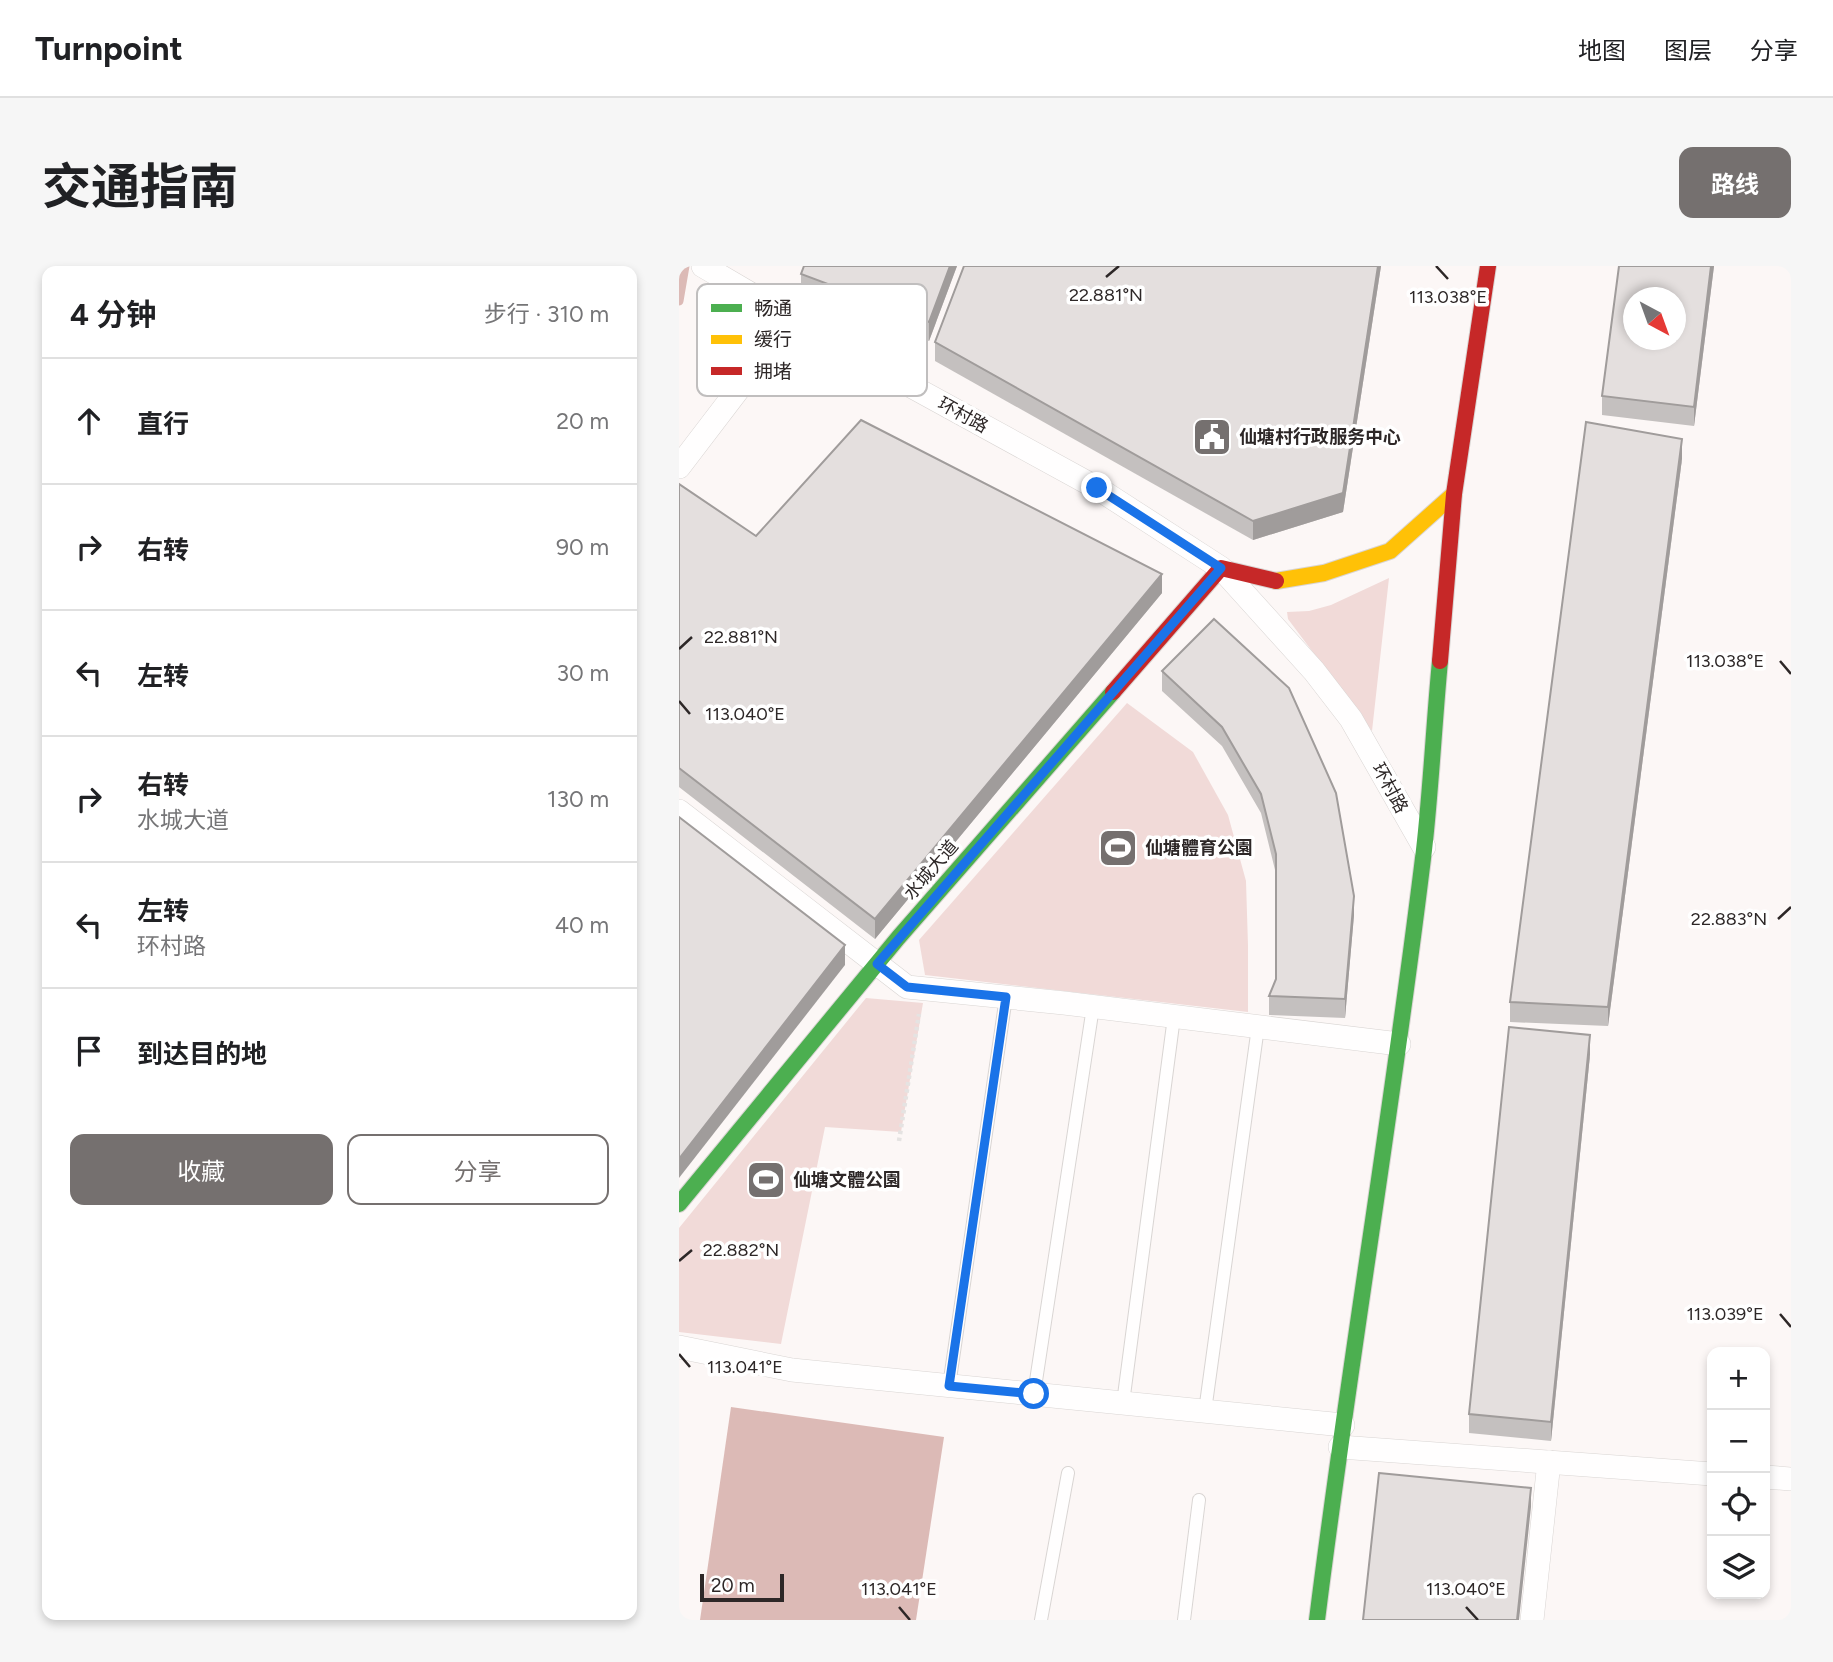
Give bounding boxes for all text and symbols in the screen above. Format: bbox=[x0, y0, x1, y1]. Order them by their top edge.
text: Turnpoint bbox=[35, 29, 183, 68]
text: 地图 bbox=[1578, 36, 1626, 65]
text: 图层 bbox=[1664, 36, 1712, 65]
text: 分享 bbox=[1750, 36, 1798, 65]
button: 路线 bbox=[1679, 147, 1791, 218]
text: 交通指南 bbox=[42, 157, 238, 216]
legend bbox=[697, 284, 927, 396]
text: 22.881°N bbox=[1069, 284, 1143, 306]
text: 113.038°E bbox=[1409, 286, 1487, 308]
north arrow bbox=[1623, 287, 1686, 350]
text: 4 分钟 bbox=[70, 296, 156, 333]
text: 畅通 bbox=[754, 297, 792, 320]
text: 步行 · 310 m bbox=[484, 300, 609, 328]
text: 缓行 bbox=[754, 328, 792, 351]
text: 拥堵 bbox=[754, 360, 792, 383]
street label: 环村路 bbox=[934, 392, 992, 438]
icon: ahead bbox=[70, 402, 108, 440]
text: 20 m bbox=[556, 407, 609, 435]
text: 直行 bbox=[137, 408, 189, 440]
public building icon: 仙塘村行政服务中心 bbox=[1191, 416, 1233, 458]
place label: 仙塘村行政服务中心 bbox=[1239, 426, 1401, 448]
route end bbox=[1081, 472, 1112, 503]
icon: right bbox=[70, 528, 108, 566]
text: 90 m bbox=[556, 533, 609, 561]
text: 右转 bbox=[137, 534, 189, 566]
text: 22.881°N bbox=[704, 626, 778, 648]
text: 113.038°E bbox=[1686, 650, 1764, 672]
icon: left bbox=[70, 654, 108, 692]
text: 30 m bbox=[556, 659, 609, 687]
text: 左转 bbox=[137, 660, 189, 692]
text: 113.040°E bbox=[705, 703, 785, 725]
street label: 环村路 bbox=[1367, 759, 1413, 817]
text: 右转 bbox=[137, 769, 189, 801]
icon: right bbox=[70, 780, 108, 818]
text: 130 m bbox=[547, 785, 609, 813]
text: 水城大道 bbox=[137, 806, 229, 834]
sports icon: 仙塘體育公園 bbox=[1097, 827, 1139, 869]
street label: 水城大道 bbox=[899, 836, 963, 904]
place label: 仙塘體育公園 bbox=[1145, 837, 1253, 859]
text: 左转 bbox=[137, 895, 189, 927]
icon: left bbox=[70, 906, 108, 944]
text: 22.883°N bbox=[1691, 908, 1767, 930]
text: 40 m bbox=[555, 911, 609, 939]
text: 环村路 bbox=[137, 932, 206, 960]
icon: arrive bbox=[70, 1032, 108, 1070]
text: 到达目的地 bbox=[137, 1038, 267, 1070]
button: 收藏 bbox=[70, 1134, 333, 1205]
button: 分享 bbox=[347, 1134, 609, 1205]
sports icon: 仙塘文體公園 bbox=[745, 1159, 787, 1201]
place label: 仙塘文體公園 bbox=[793, 1169, 901, 1191]
text: 22.882°N bbox=[703, 1239, 779, 1261]
text: 113.039°E bbox=[1686, 1303, 1764, 1325]
map controls bbox=[1707, 1347, 1770, 1599]
button: + bbox=[1707, 1347, 1770, 1410]
text: 113.041°E bbox=[707, 1356, 783, 1378]
route start bbox=[1018, 1378, 1049, 1409]
button: − bbox=[1707, 1410, 1770, 1473]
button: locate bbox=[1707, 1473, 1770, 1536]
button: layers bbox=[1707, 1536, 1770, 1599]
scale bar bbox=[700, 1571, 784, 1603]
text: 20 m bbox=[711, 1574, 755, 1597]
text: 113.041°E bbox=[861, 1578, 937, 1600]
text: 113.040°E bbox=[1426, 1578, 1506, 1600]

